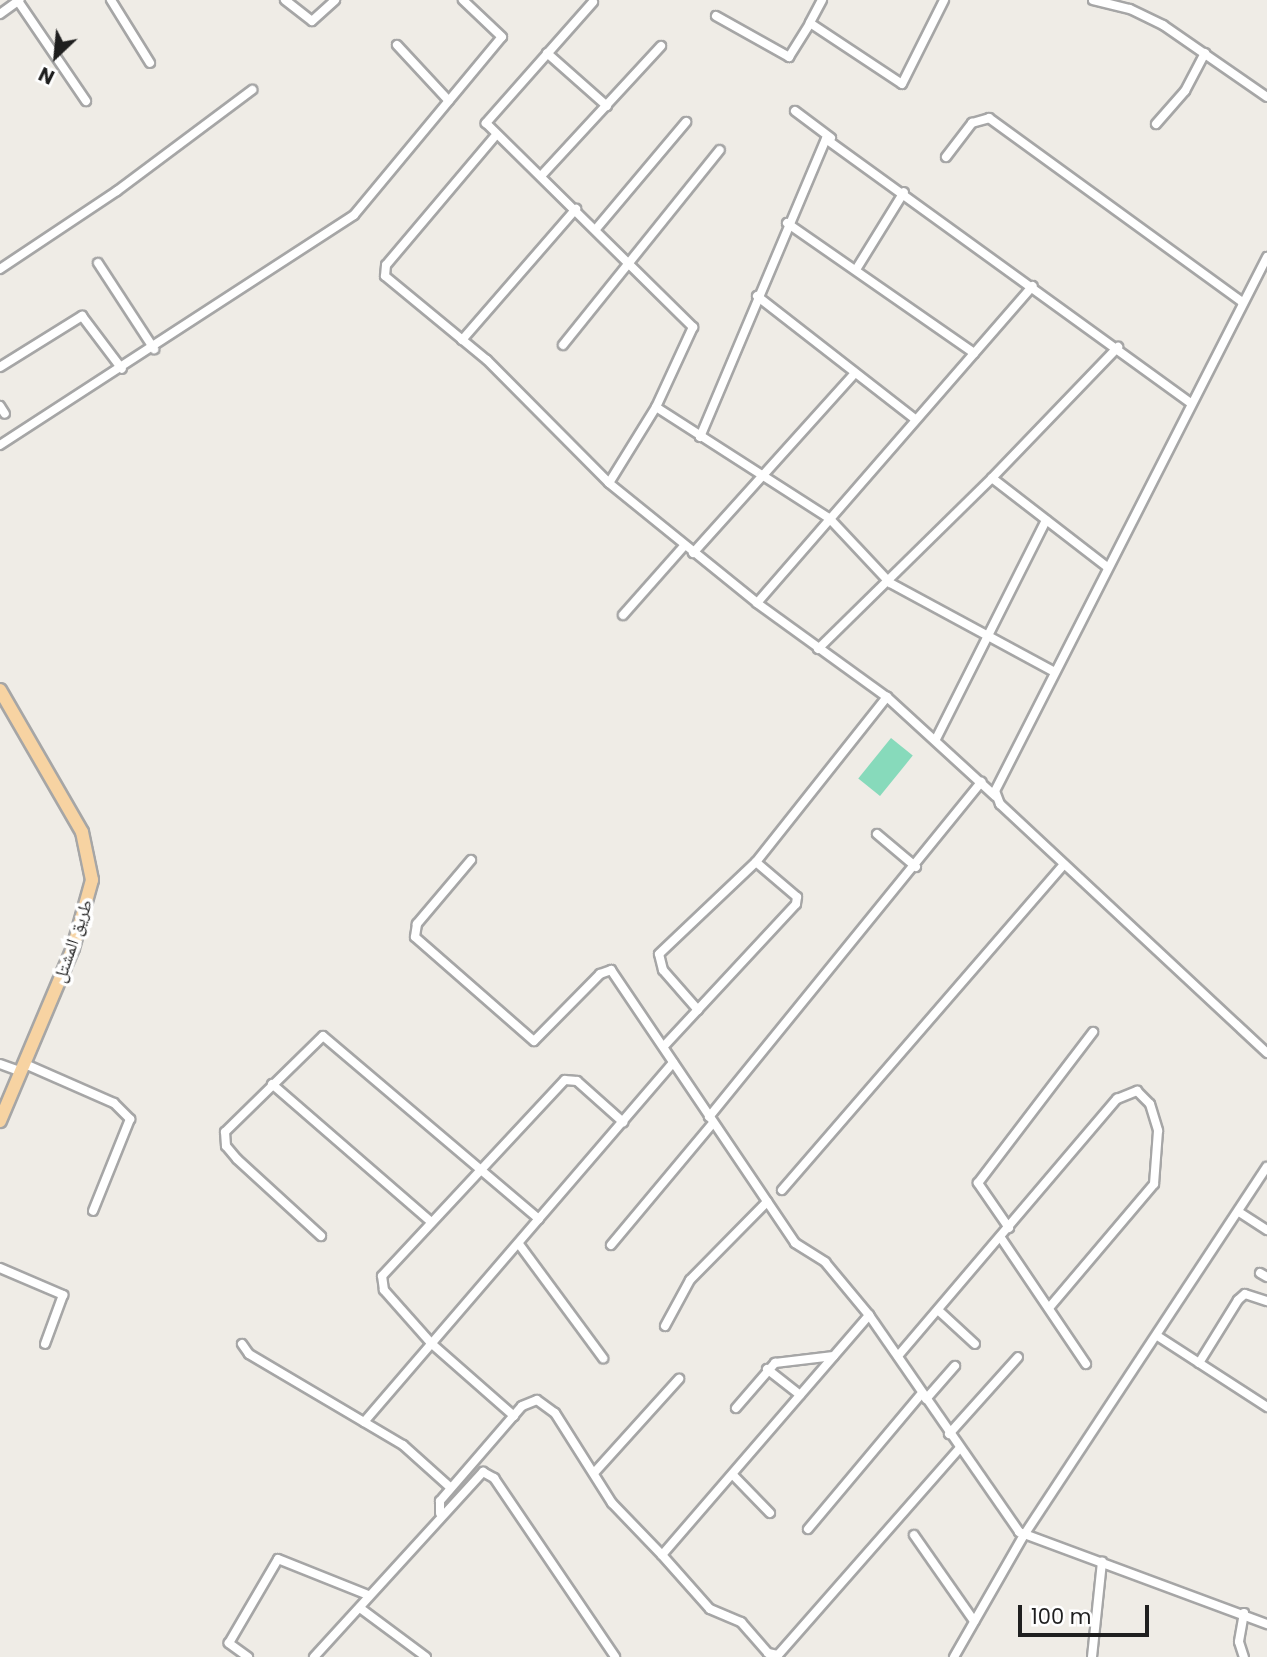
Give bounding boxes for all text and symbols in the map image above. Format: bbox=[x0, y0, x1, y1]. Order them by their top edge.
north arrow bbox=[21, 21, 91, 91]
text: N bbox=[34, 60, 59, 91]
street label: طريق المشتل bbox=[49, 897, 97, 985]
scale bar bbox=[1022, 1590, 1153, 1634]
text: 100 m bbox=[1031, 1602, 1091, 1631]

